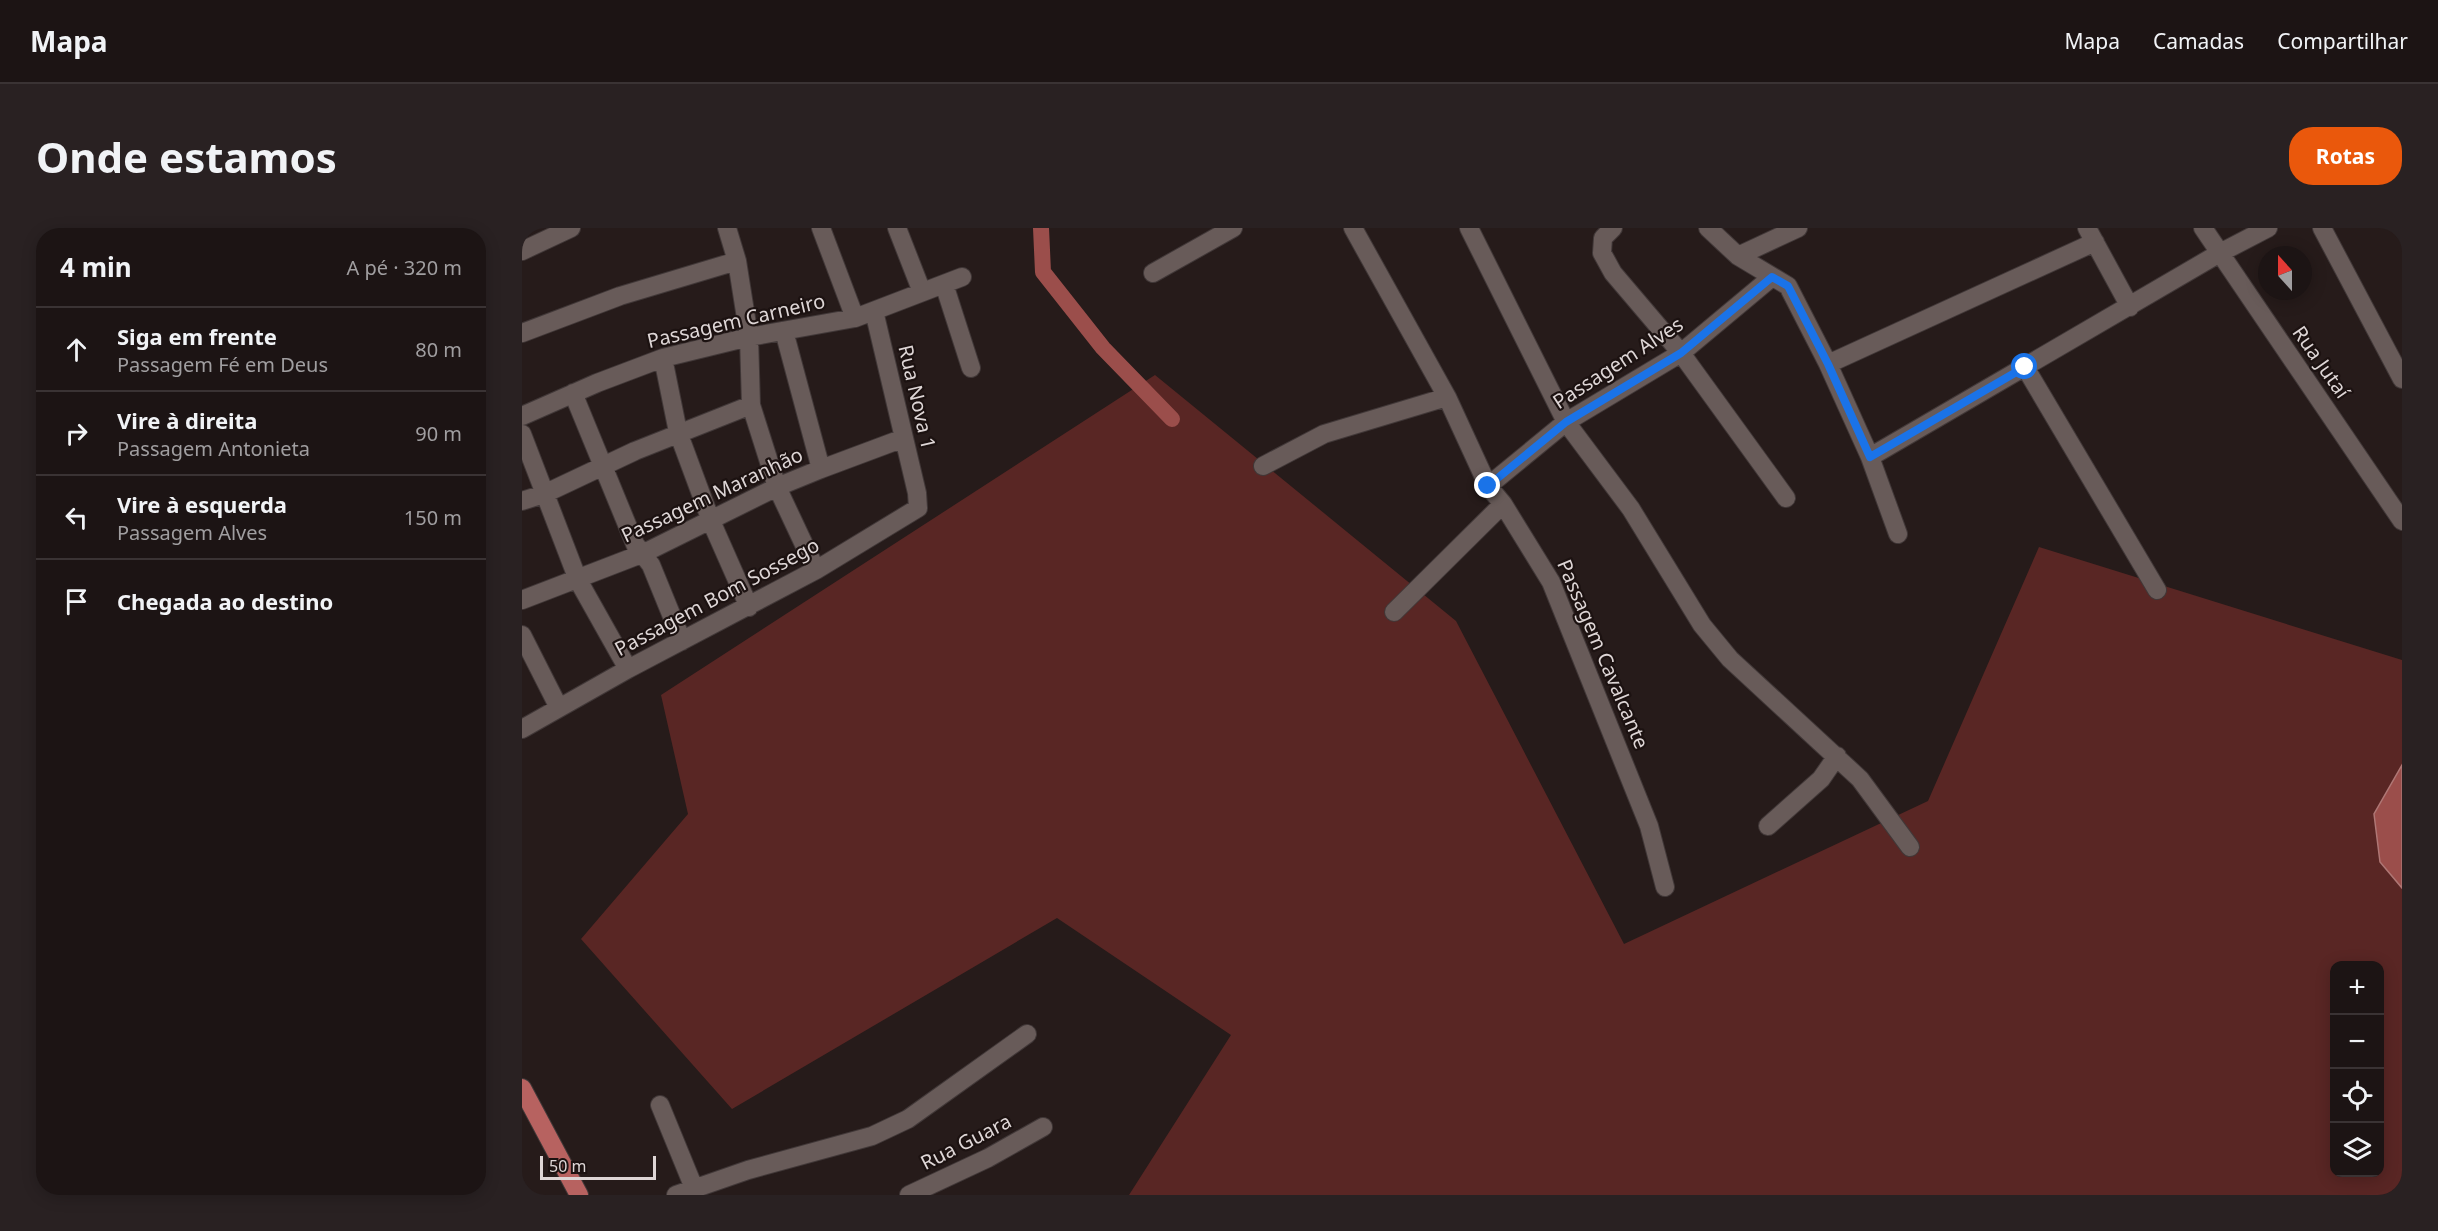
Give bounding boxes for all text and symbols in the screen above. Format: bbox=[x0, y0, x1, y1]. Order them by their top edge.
text: Mapa bbox=[30, 22, 108, 60]
text: Mapa bbox=[2064, 27, 2120, 55]
text: Camadas bbox=[2153, 27, 2244, 55]
text: Compartilhar bbox=[2277, 27, 2408, 55]
button: Rotas bbox=[2289, 127, 2402, 185]
text: Onde estamos bbox=[36, 128, 337, 185]
north arrow bbox=[2258, 246, 2312, 300]
text: 4 min bbox=[60, 249, 132, 285]
text: A pé · 320 m bbox=[346, 254, 462, 281]
street label: Passagem Carneiro bbox=[644, 287, 828, 354]
street label: Passagem Alves bbox=[1547, 310, 1688, 415]
street label: Rua Jutaí bbox=[2287, 320, 2357, 404]
text: Siga em frente bbox=[117, 321, 277, 351]
icon: ahead bbox=[60, 333, 93, 366]
text: 80 m bbox=[415, 336, 462, 363]
street label: Rua Nova 1 bbox=[892, 342, 943, 452]
text: Passagem Fé em Deus bbox=[117, 351, 328, 378]
route start bbox=[2011, 353, 2037, 379]
text: Vire à direita bbox=[117, 405, 257, 435]
icon: right bbox=[60, 417, 93, 450]
text: 90 m bbox=[415, 420, 462, 447]
text: Passagem Antonieta bbox=[117, 435, 310, 462]
street label: Passagem Maranhão bbox=[617, 441, 807, 549]
route end bbox=[1474, 472, 1500, 498]
text: Vire à esquerda bbox=[117, 489, 287, 519]
icon: left bbox=[60, 501, 93, 534]
text: 150 m bbox=[404, 504, 462, 531]
text: Passagem Alves bbox=[117, 519, 267, 546]
street label: Passagem Bom Sossego bbox=[610, 531, 824, 662]
street label: Passagem Cavalcante bbox=[1551, 555, 1656, 753]
icon: arrive bbox=[60, 585, 93, 618]
text: Chegada ao destino bbox=[117, 586, 333, 616]
map controls bbox=[2330, 961, 2384, 1177]
button: + bbox=[2330, 961, 2384, 1015]
button: − bbox=[2330, 1015, 2384, 1069]
button: locate bbox=[2330, 1069, 2384, 1123]
street label: Rua Guara bbox=[916, 1107, 1016, 1176]
button: layers bbox=[2330, 1123, 2384, 1177]
scale bar bbox=[540, 1153, 656, 1180]
text: 50 m bbox=[549, 1155, 586, 1177]

